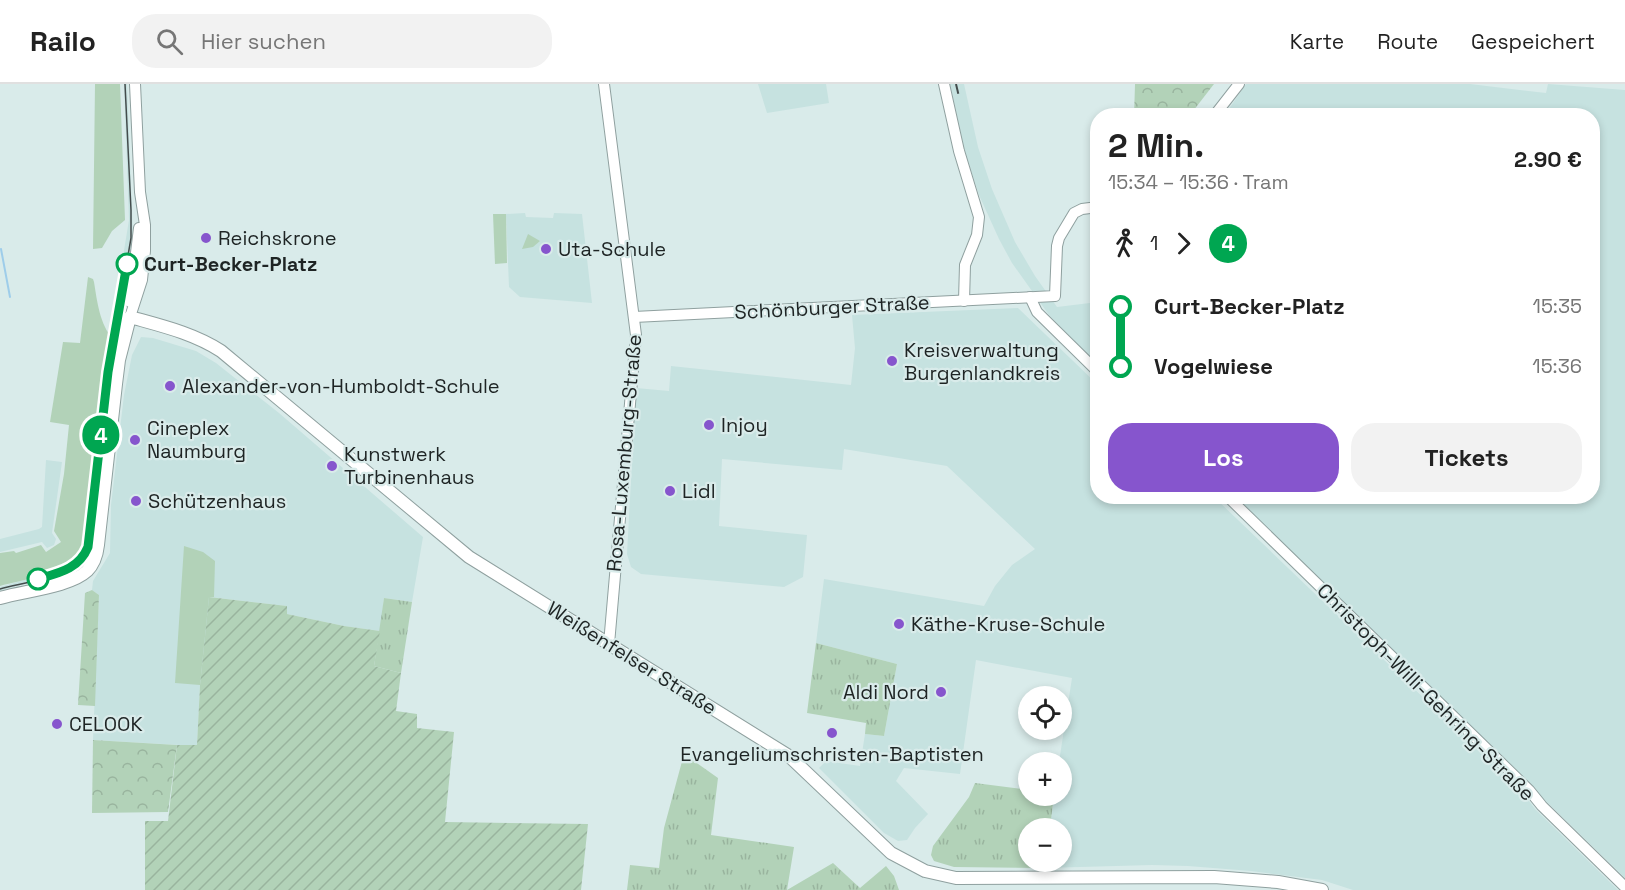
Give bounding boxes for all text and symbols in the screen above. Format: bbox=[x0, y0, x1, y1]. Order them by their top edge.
search box bbox=[132, 14, 552, 68]
text: Railo bbox=[30, 23, 96, 59]
icon: search bbox=[153, 25, 186, 58]
text: Hier suchen bbox=[201, 27, 326, 55]
text: Karte bbox=[1290, 28, 1344, 55]
text: Route bbox=[1377, 28, 1438, 55]
text: Gespeichert bbox=[1471, 28, 1595, 55]
text: 2 Min. bbox=[1108, 125, 1204, 167]
text: 2.90 € bbox=[1514, 145, 1582, 173]
text: 15:34 – 15:36 · Tram bbox=[1108, 169, 1289, 195]
place label: Reichskrone bbox=[218, 225, 337, 251]
icon: walk bbox=[1108, 227, 1141, 260]
icon: forward bbox=[1167, 227, 1200, 260]
text: 1 bbox=[1150, 230, 1158, 256]
text: 4 bbox=[1221, 230, 1235, 257]
marker: Reichskrone bbox=[199, 231, 213, 245]
place label: Uta-Schule bbox=[558, 236, 666, 262]
marker: Uta-Schule bbox=[539, 242, 553, 256]
place label: Curt-Becker-Platz bbox=[144, 251, 317, 277]
marker: Curt-Becker-Platz bbox=[116, 253, 138, 275]
street label: Schönburger Straße bbox=[734, 289, 930, 325]
text: Curt-Becker-Platz bbox=[1154, 292, 1345, 320]
text: 15:35 bbox=[1533, 293, 1582, 319]
street label: Rosa-Luxemburg-Straße bbox=[601, 333, 647, 573]
place label: Kreisverwaltung Burgenlandkreis bbox=[904, 337, 1060, 386]
text: Vogelwiese bbox=[1154, 352, 1273, 380]
text: 15:36 bbox=[1532, 353, 1582, 379]
marker: Kreisverwaltung Burgenlandkreis bbox=[885, 354, 899, 368]
place label: Alexander-von-Humboldt-Schule bbox=[182, 373, 500, 399]
marker: Alexander-von-Humboldt-Schule bbox=[163, 379, 177, 393]
place label: Injoy bbox=[721, 412, 768, 438]
place label: Cineplex Naumburg bbox=[147, 415, 246, 464]
line badge: 4 bbox=[82, 416, 120, 454]
marker: Injoy bbox=[702, 418, 716, 432]
text: 4 bbox=[94, 422, 108, 449]
button: Los bbox=[1108, 423, 1339, 492]
button: Tickets bbox=[1351, 423, 1582, 492]
marker: Cineplex Naumburg bbox=[128, 433, 142, 447]
place label: Kunstwerk Turbinenhaus bbox=[344, 441, 474, 490]
marker: Kunstwerk Turbinenhaus bbox=[325, 459, 339, 473]
place label: Lidl bbox=[682, 478, 716, 504]
marker: Lidl bbox=[663, 484, 677, 498]
place label: Schützenhaus bbox=[148, 488, 286, 514]
marker: Schützenhaus bbox=[129, 494, 143, 508]
unlabelled marker bbox=[27, 568, 49, 590]
street label: Christoph-Willi-Gehring-Straße bbox=[1312, 578, 1540, 806]
street label: Weißenfelser Straße bbox=[542, 595, 722, 721]
place label: Käthe-Kruse-Schule bbox=[911, 611, 1105, 637]
marker: Käthe-Kruse-Schule bbox=[892, 617, 906, 631]
place label: Aldi Nord bbox=[843, 679, 929, 705]
marker: Aldi Nord bbox=[934, 685, 948, 699]
map controls bbox=[1018, 686, 1072, 872]
button: locate bbox=[1018, 686, 1072, 740]
place label: CELOOK bbox=[69, 711, 143, 737]
marker: CELOOK bbox=[50, 717, 64, 731]
marker: Evangeliumschristen-Baptisten bbox=[825, 726, 839, 740]
place label: Evangeliumschristen-Baptisten bbox=[680, 741, 984, 767]
button: + bbox=[1018, 752, 1072, 806]
button: − bbox=[1018, 818, 1072, 872]

